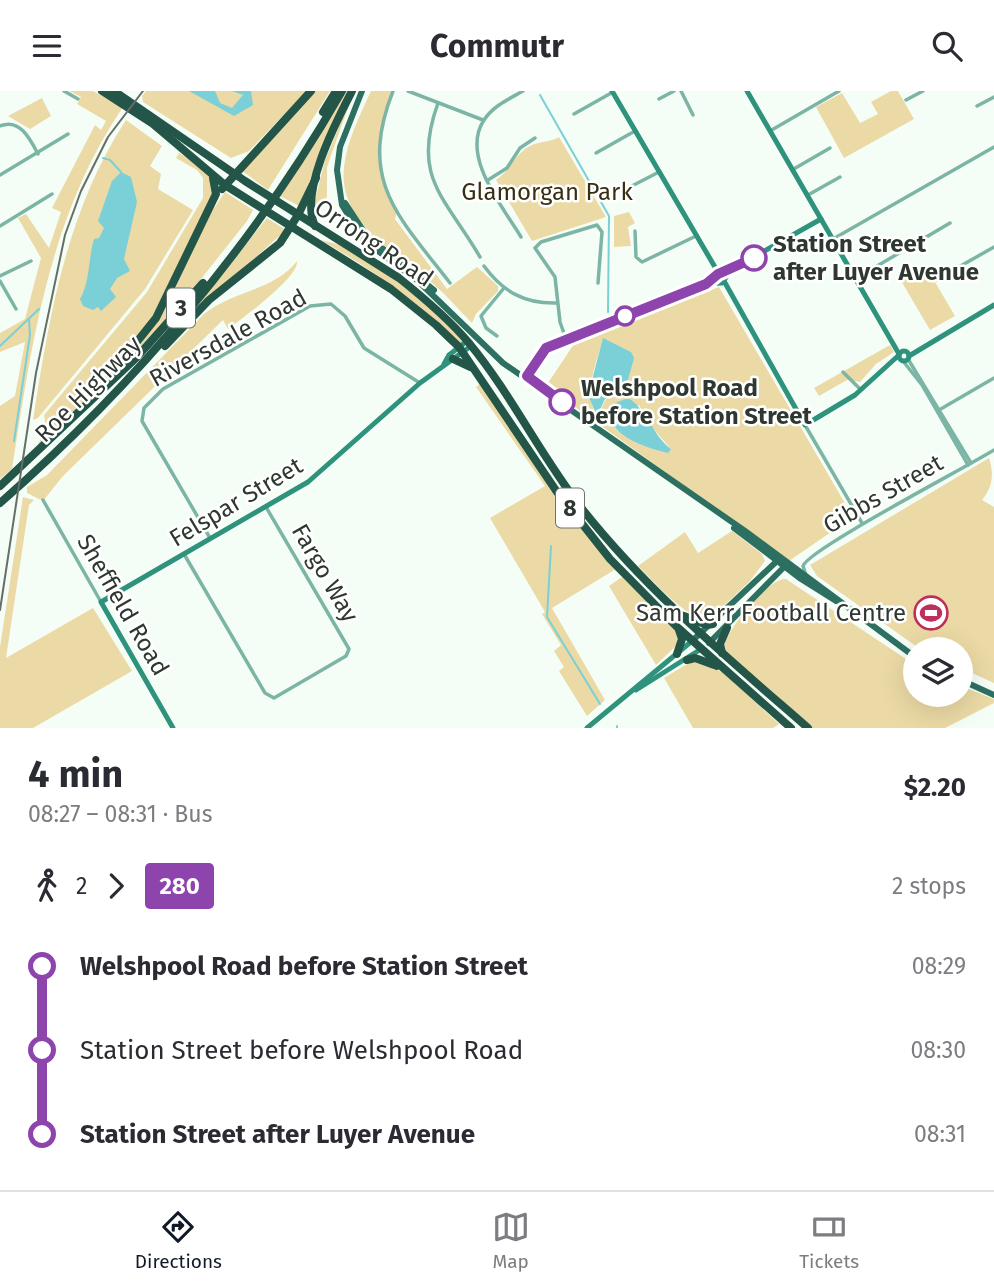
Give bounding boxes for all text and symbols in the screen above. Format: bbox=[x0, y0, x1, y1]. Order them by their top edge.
icon: menu bbox=[28, 27, 66, 65]
text: Commutr bbox=[430, 27, 564, 65]
icon: search bbox=[928, 27, 966, 65]
park label: Glamorgan Park bbox=[461, 178, 633, 206]
street label: Orrong Road bbox=[310, 193, 438, 293]
place label: Station Street after Luyer Avenue bbox=[773, 230, 979, 286]
marker: Station Street after Luyer Avenue bbox=[741, 245, 767, 271]
street label: Riversdale Road bbox=[145, 283, 311, 393]
road number: 3 bbox=[167, 289, 195, 327]
unlabelled marker bbox=[615, 306, 635, 326]
street label: Roe Highway bbox=[29, 330, 147, 448]
place label: Welshpool Road before Station Street bbox=[581, 374, 813, 430]
marker: Welshpool Road before Station Street bbox=[549, 389, 575, 415]
street label: Gibbs Street bbox=[818, 448, 948, 539]
street label: Felspar Street bbox=[164, 451, 308, 553]
road number: 8 bbox=[556, 489, 584, 527]
street label: Fargo Way bbox=[286, 519, 364, 627]
street label: Sheffield Road bbox=[71, 530, 175, 680]
sports icon: Sam Kerr Football Centre bbox=[912, 594, 950, 632]
place label: Sam Kerr Football Centre bbox=[636, 599, 906, 627]
map controls bbox=[903, 637, 973, 707]
button: layers bbox=[903, 637, 973, 707]
text: 4 min bbox=[28, 751, 123, 797]
text: $2.20 bbox=[904, 772, 966, 803]
text: 08:27 – 08:31 · Bus bbox=[28, 800, 212, 828]
icon: walk bbox=[28, 867, 66, 905]
icon: forward bbox=[97, 867, 135, 905]
text: 2 bbox=[76, 872, 87, 900]
text: 280 bbox=[159, 872, 200, 900]
text: 2 stops bbox=[892, 872, 966, 900]
text: Welshpool Road before Station Street bbox=[80, 951, 528, 982]
text: 08:29 bbox=[912, 952, 966, 980]
text: Station Street before Welshpool Road bbox=[80, 1035, 523, 1066]
text: 08:30 bbox=[910, 1036, 966, 1064]
text: Station Street after Luyer Avenue bbox=[80, 1119, 475, 1150]
text: 08:31 bbox=[914, 1120, 966, 1148]
tab: Directions bbox=[135, 1208, 222, 1273]
tab: Map bbox=[492, 1208, 530, 1273]
tab: Tickets bbox=[799, 1208, 859, 1273]

